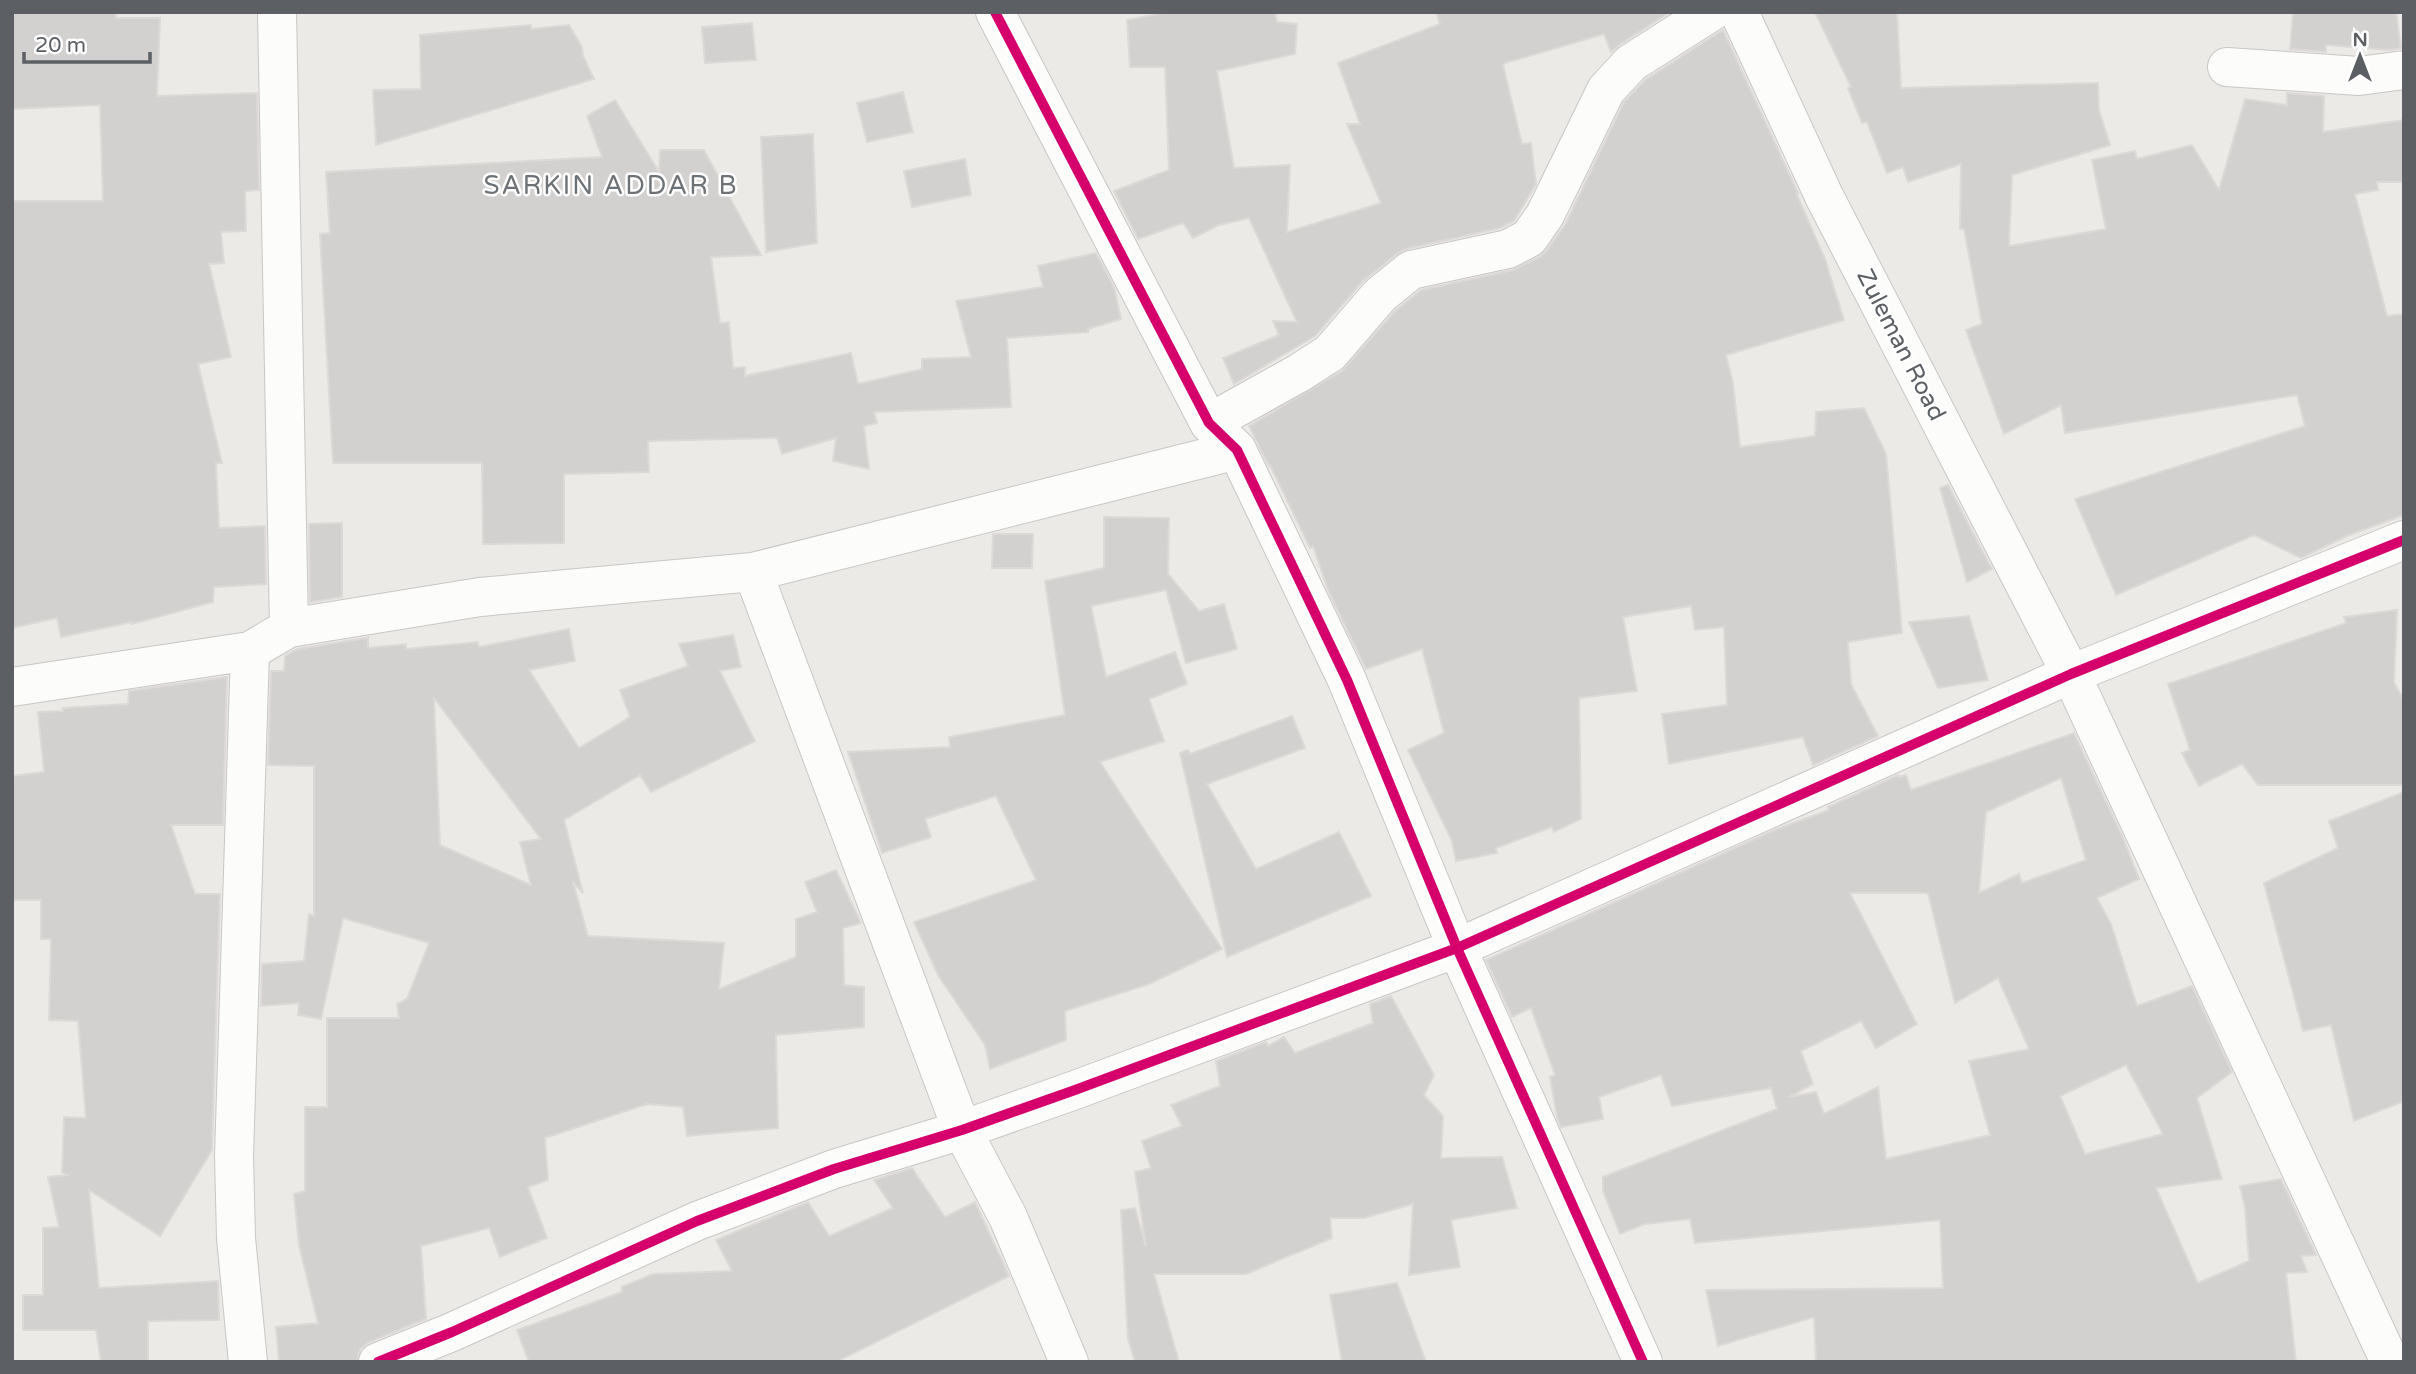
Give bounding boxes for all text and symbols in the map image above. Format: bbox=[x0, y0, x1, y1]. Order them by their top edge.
scale bar bbox=[24, 21, 150, 65]
north arrow bbox=[2325, 21, 2395, 91]
text: N bbox=[2352, 29, 2368, 51]
text: 20 m bbox=[35, 33, 86, 58]
district label: SARKIN ADDAR B bbox=[483, 170, 739, 201]
street label: Zuleman Road bbox=[1850, 264, 1952, 426]

